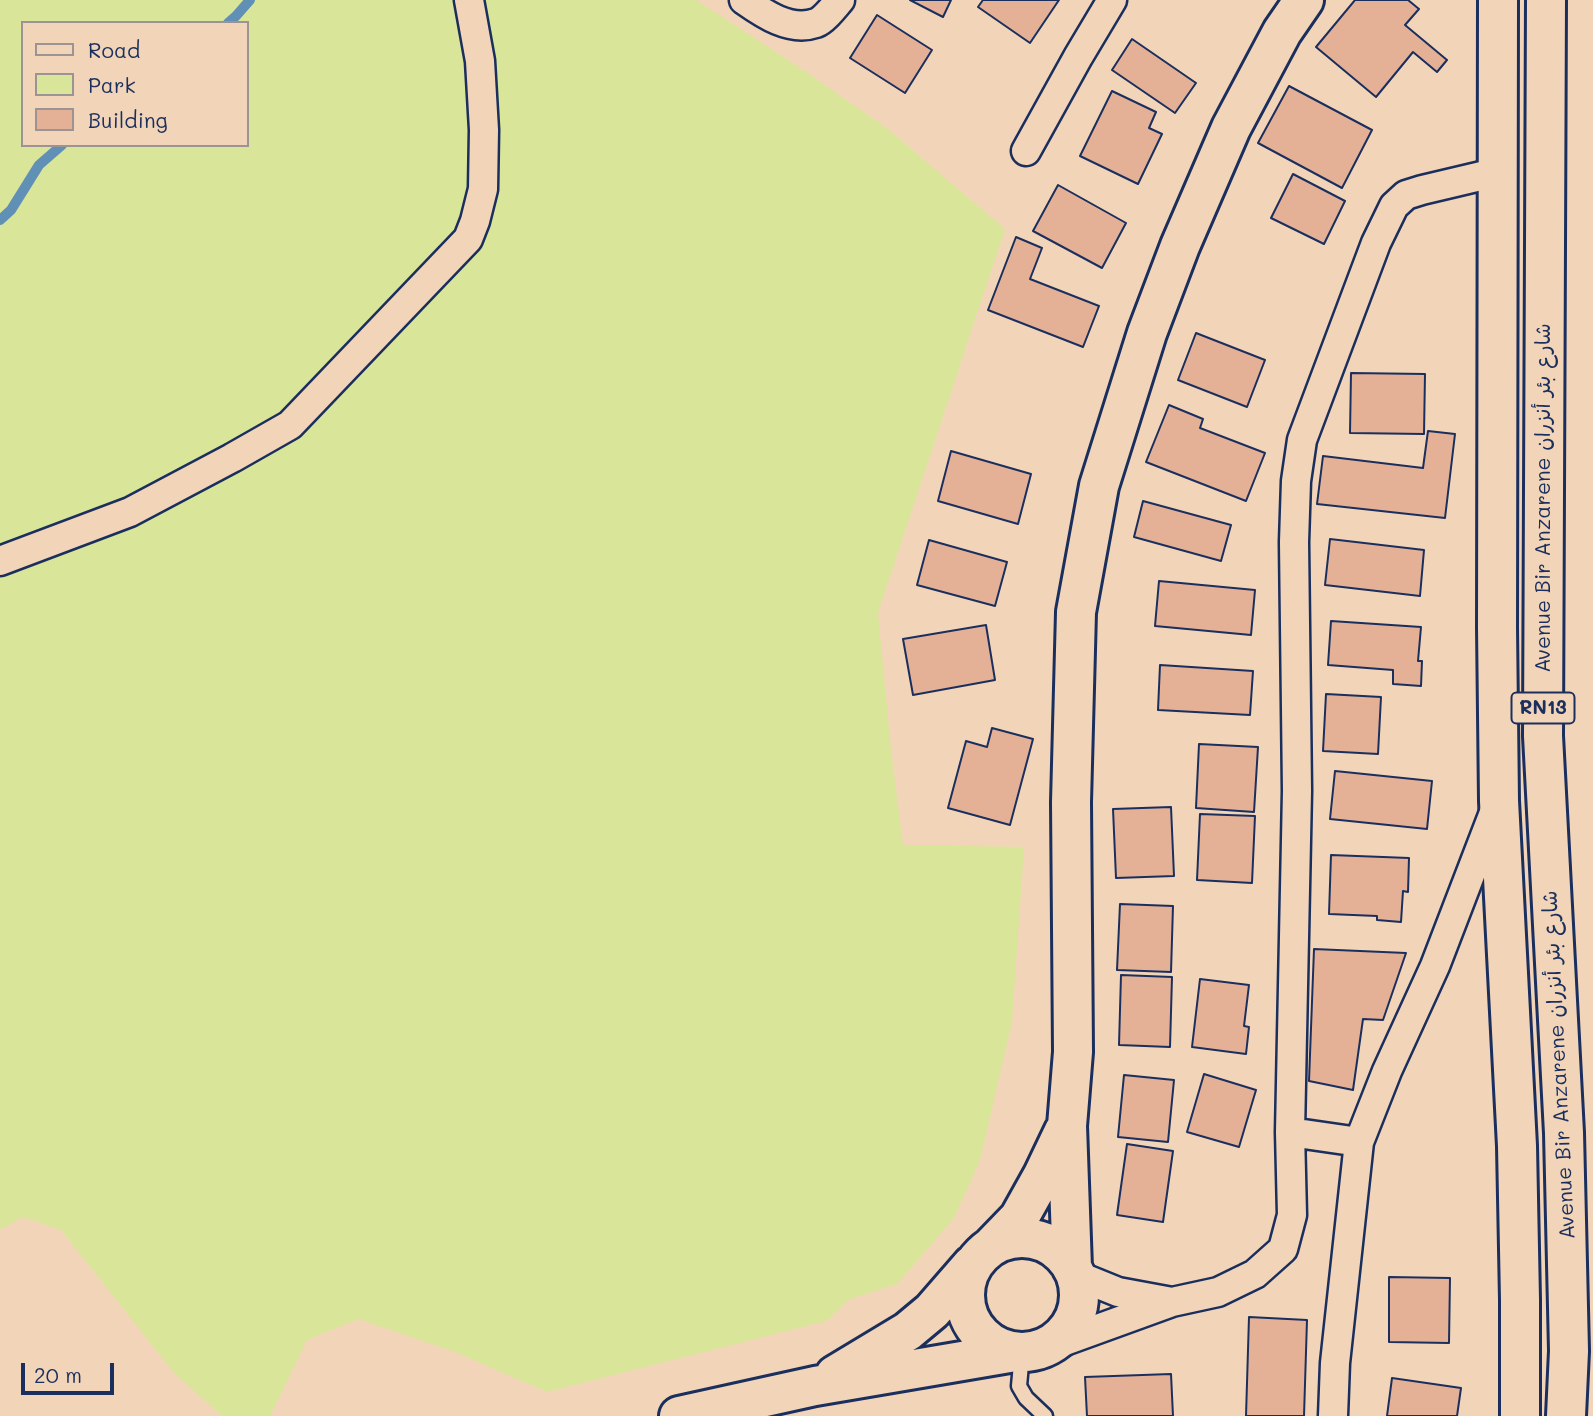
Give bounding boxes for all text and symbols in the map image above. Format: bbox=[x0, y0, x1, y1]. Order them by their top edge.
legend bbox=[21, 21, 248, 147]
text: Road bbox=[88, 36, 140, 63]
text: Park bbox=[88, 71, 136, 98]
text: Building bbox=[88, 106, 168, 133]
street label: Avenue Bir Anzarene شارع بئر أنزران bbox=[1531, 323, 1557, 673]
road number: RN13 bbox=[1512, 692, 1574, 723]
street label: Avenue Bir Anzarene شارع بئر أنزران bbox=[1537, 890, 1581, 1240]
scale bar bbox=[24, 1350, 117, 1394]
text: 20 m bbox=[34, 1361, 82, 1388]

